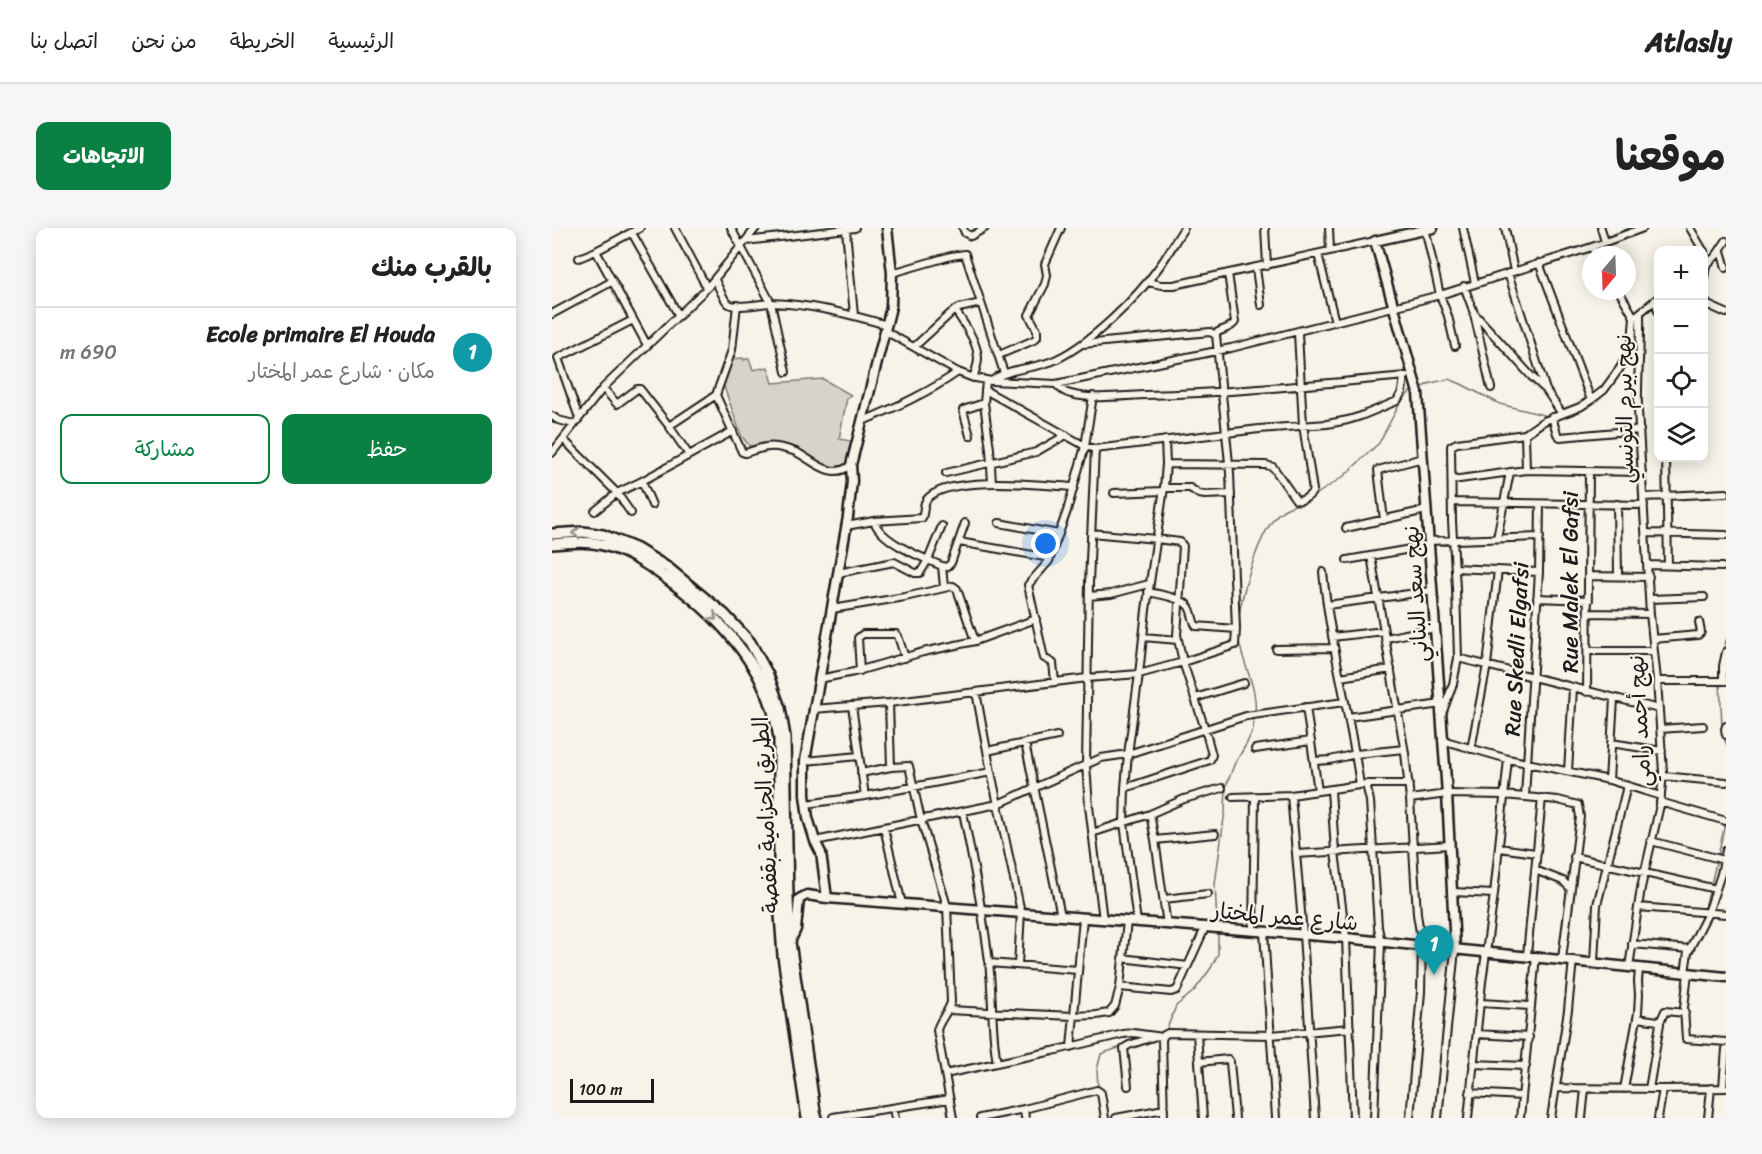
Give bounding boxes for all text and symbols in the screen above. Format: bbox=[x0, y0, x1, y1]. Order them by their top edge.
text: Atlasly bbox=[1645, 17, 1732, 66]
text: اتصل بنا bbox=[30, 22, 98, 60]
text: من نحن bbox=[131, 22, 197, 60]
text: الخريطة bbox=[230, 22, 295, 60]
text: الرئيسية bbox=[328, 22, 394, 60]
text: موقعنا bbox=[1615, 119, 1726, 193]
button: الاتجاهات bbox=[36, 122, 171, 190]
text: بالقرب منك bbox=[371, 244, 492, 290]
north arrow bbox=[1582, 246, 1636, 300]
map controls bbox=[1654, 246, 1708, 462]
button: + bbox=[1654, 246, 1708, 300]
button: − bbox=[1654, 300, 1708, 354]
text: Ecole primaire El Houda bbox=[206, 315, 435, 354]
street label: نهج بيرم التونسي bbox=[1604, 334, 1645, 484]
text: 690 m bbox=[60, 335, 117, 370]
text: 1 bbox=[468, 335, 477, 370]
text: مكان · شارع عمر المختار bbox=[249, 354, 435, 389]
button: locate bbox=[1654, 354, 1708, 408]
button: layers bbox=[1654, 408, 1708, 462]
button: مشاركة bbox=[60, 414, 270, 484]
button: حفظ bbox=[282, 414, 492, 484]
street label: Rue Malek El Gafsi bbox=[1551, 490, 1590, 673]
street label: نهج سعد البناني bbox=[1391, 524, 1440, 664]
one-way arrow bbox=[572, 527, 581, 539]
your location bbox=[1031, 529, 1060, 558]
street label: Rue Skedli Elgafsi bbox=[1492, 560, 1541, 737]
one-way arrow bbox=[706, 610, 717, 621]
street label: نهج أحمد رامي bbox=[1617, 654, 1662, 788]
street label: الطريق الحزامية بقفصة bbox=[741, 715, 790, 914]
street label: شارع عمر المختار bbox=[1208, 891, 1360, 942]
pin: 1 bbox=[1414, 926, 1454, 975]
text: 100 m bbox=[579, 1075, 623, 1104]
scale bar bbox=[570, 1076, 654, 1104]

